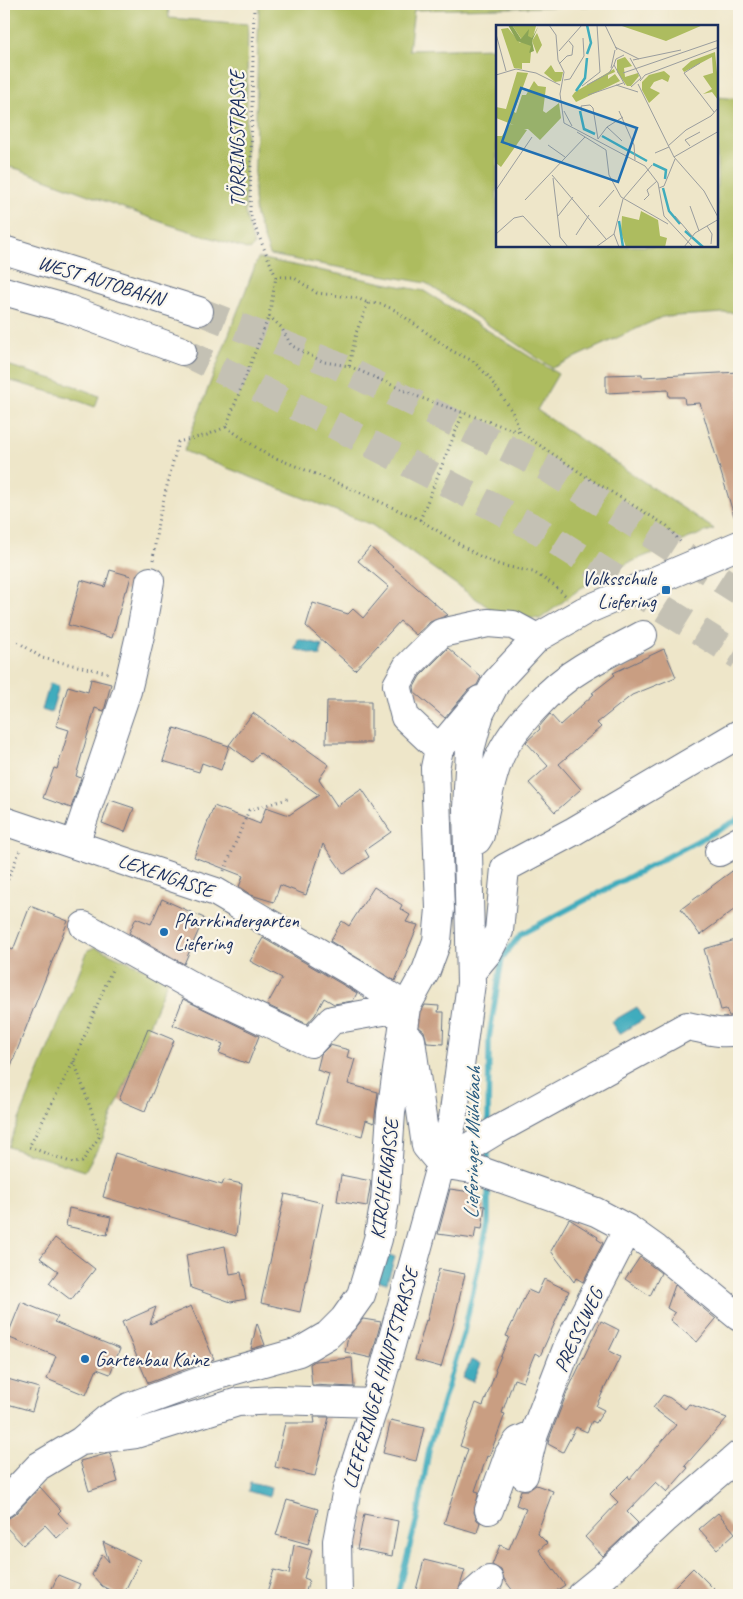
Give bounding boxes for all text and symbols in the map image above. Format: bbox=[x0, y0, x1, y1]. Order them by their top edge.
inset map bbox=[496, 25, 718, 248]
street label: TÖRRINGSTRASSE bbox=[225, 68, 250, 207]
street label: WEST AUTOBAHN bbox=[35, 250, 170, 312]
place label: Volksschule Liefering bbox=[582, 566, 657, 614]
marker: Volksschule Liefering bbox=[660, 584, 672, 596]
street label: LEXENGASSE bbox=[115, 848, 219, 904]
place label: Pfarrkindergarten Liefering bbox=[174, 908, 300, 956]
marker: Pfarrkindergarten Liefering bbox=[158, 926, 170, 938]
water label: Lieferinger Mühlbach bbox=[458, 1065, 486, 1219]
street label: KIRCHENGASSE bbox=[365, 1115, 405, 1240]
street label: LIEFERINGER HAUPTSTRASSE bbox=[337, 1262, 425, 1491]
street label: PRESSLWEG bbox=[548, 1282, 610, 1376]
place label: Gartenbau Kainz bbox=[95, 1347, 210, 1372]
marker: Gartenbau Kainz bbox=[79, 1353, 91, 1365]

